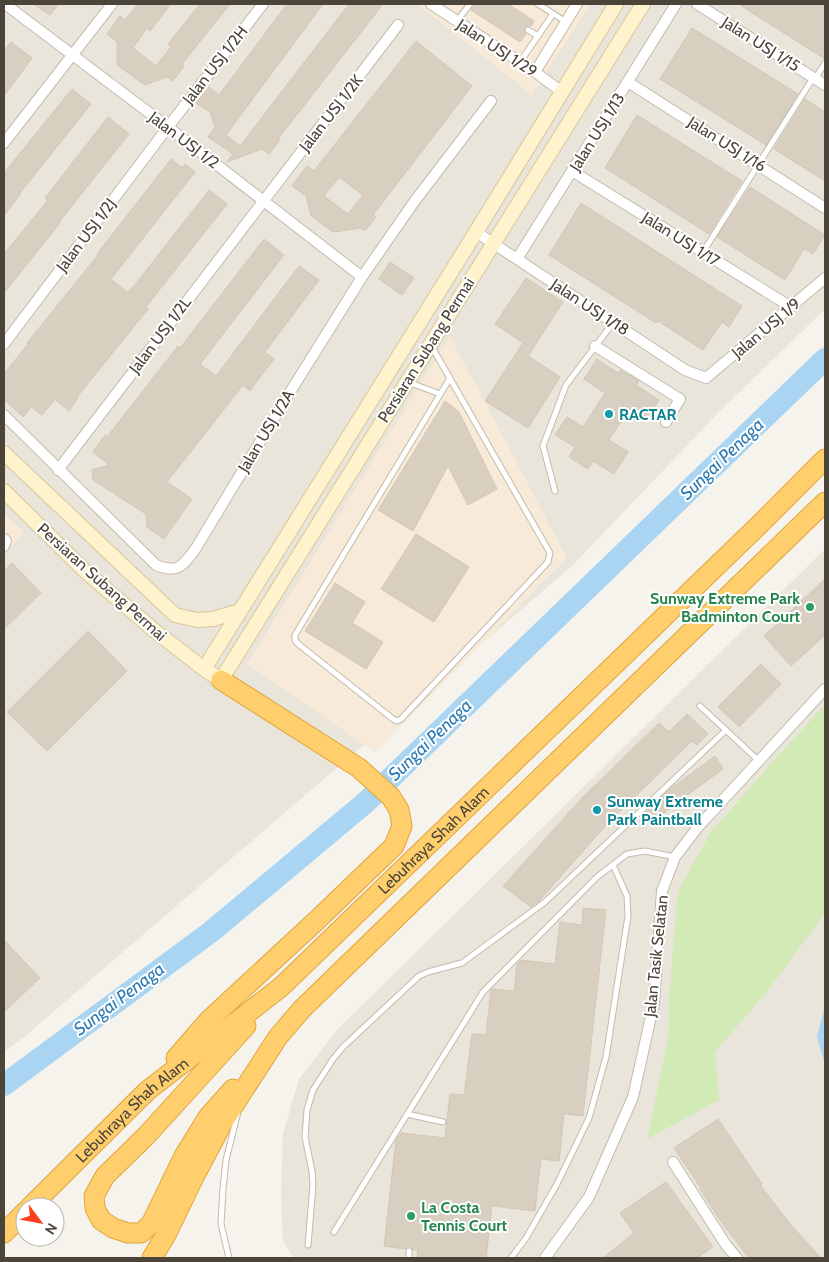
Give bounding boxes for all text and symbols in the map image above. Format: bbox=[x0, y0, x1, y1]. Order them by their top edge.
street label: Jalan USJ 1/15 bbox=[718, 12, 804, 75]
street label: Jalan USJ 1/29 bbox=[452, 14, 541, 81]
street label: Jalan USJ 1/2H bbox=[178, 22, 252, 109]
street label: Jalan USJ 1/2K bbox=[295, 71, 367, 156]
street label: Jalan USJ 1/13 bbox=[565, 89, 628, 175]
street label: Jalan USJ 1/2 bbox=[144, 107, 223, 173]
street label: Jalan USJ 1/16 bbox=[683, 112, 770, 176]
street label: Jalan USJ 1/2J bbox=[52, 195, 120, 276]
street label: Jalan USJ 1/17 bbox=[638, 207, 723, 270]
street label: Persiaran Subang Permai bbox=[374, 274, 478, 426]
street label: Jalan USJ 1/18 bbox=[546, 274, 633, 339]
street label: Jalan USJ 1/2L bbox=[124, 293, 195, 378]
street label: Jalan USJ 1/9 bbox=[727, 294, 804, 363]
street label: Jalan USJ 1/2A bbox=[233, 386, 298, 477]
place label: RACTAR bbox=[619, 405, 677, 424]
marker: RACTAR bbox=[603, 408, 615, 420]
water label: Sungai Penaga bbox=[676, 414, 768, 504]
street label: Persiaran Subang Permai bbox=[34, 519, 170, 645]
place label: Sunway Extreme Park Badminton Court bbox=[650, 589, 800, 626]
marker: Sunway Extreme Park Badminton Court bbox=[804, 601, 816, 613]
water label: Sungai Penaga bbox=[384, 695, 476, 785]
street label: Lebuhraya Shah Alam bbox=[374, 782, 493, 898]
place label: Sunway Extreme Park Paintball bbox=[607, 792, 723, 829]
marker: Sunway Extreme Park Paintball bbox=[591, 804, 603, 816]
street label: Jalan Tasik Selatan bbox=[640, 894, 672, 1019]
water label: Sungai Penaga bbox=[69, 958, 169, 1040]
street label: Lebuhraya Shah Alam bbox=[71, 1053, 192, 1166]
north arrow bbox=[15, 1197, 65, 1247]
place label: La Costa Tennis Court bbox=[421, 1198, 508, 1235]
marker: La Costa Tennis Court bbox=[405, 1210, 417, 1222]
text: N bbox=[41, 1220, 61, 1238]

